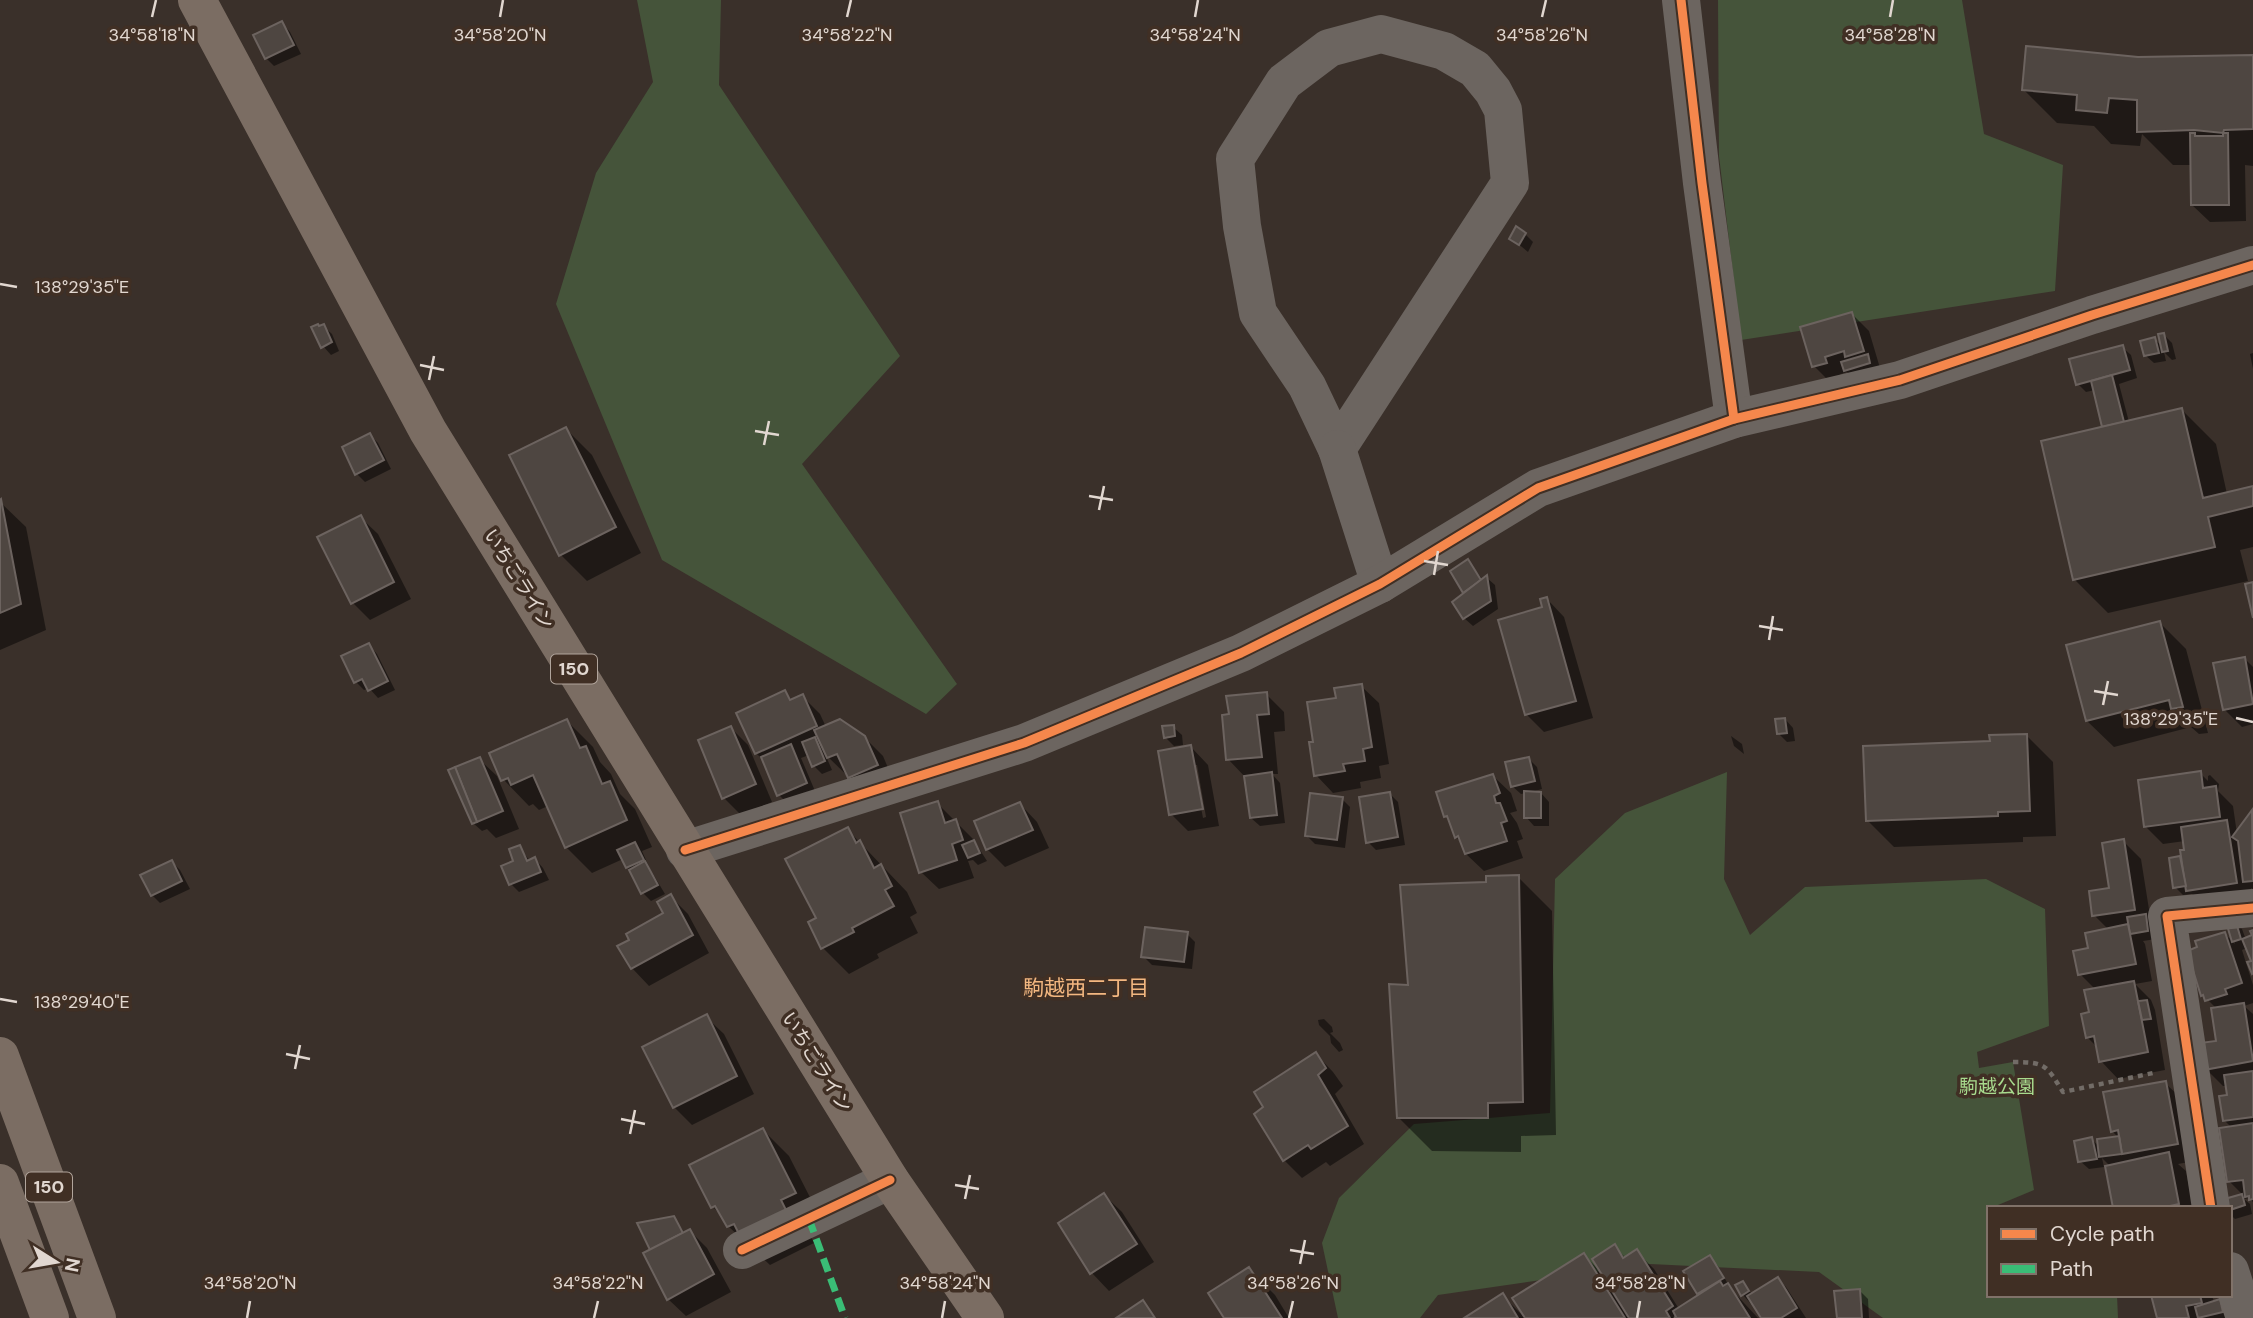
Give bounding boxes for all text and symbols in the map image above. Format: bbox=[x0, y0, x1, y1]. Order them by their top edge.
text: 34°58'18"N bbox=[109, 23, 195, 47]
text: 34°58'20"N bbox=[454, 23, 546, 47]
text: 34°58'22"N bbox=[802, 23, 892, 47]
text: 34°58'24"N bbox=[1149, 23, 1241, 47]
text: 34°58'26"N bbox=[1496, 23, 1588, 47]
text: 34°58'28"N bbox=[1844, 23, 1936, 47]
text: 138°29'35"E bbox=[35, 275, 129, 299]
street label: いちごライン bbox=[478, 524, 560, 634]
road number: 150 bbox=[551, 654, 597, 684]
text: 138°29'35"E bbox=[2124, 707, 2218, 731]
district label: 駒越西二丁目 bbox=[1023, 974, 1149, 1002]
text: 138°29'40"E bbox=[34, 990, 130, 1014]
street label: いちごライン bbox=[776, 1007, 858, 1117]
park label: 駒越公園 bbox=[1959, 1074, 2035, 1099]
road number: 150 bbox=[26, 1172, 72, 1202]
legend bbox=[1987, 1206, 2232, 1297]
text: Cycle path bbox=[2050, 1220, 2155, 1248]
north arrow bbox=[21, 1227, 91, 1297]
text: Path bbox=[2050, 1255, 2093, 1283]
text: N bbox=[59, 1256, 86, 1274]
text: 34°58'20"N bbox=[204, 1271, 296, 1295]
text: 34°58'22"N bbox=[553, 1271, 643, 1295]
text: 34°58'24"N bbox=[899, 1271, 991, 1295]
text: 34°58'26"N bbox=[1247, 1271, 1339, 1295]
text: 34°58'28"N bbox=[1594, 1271, 1686, 1295]

